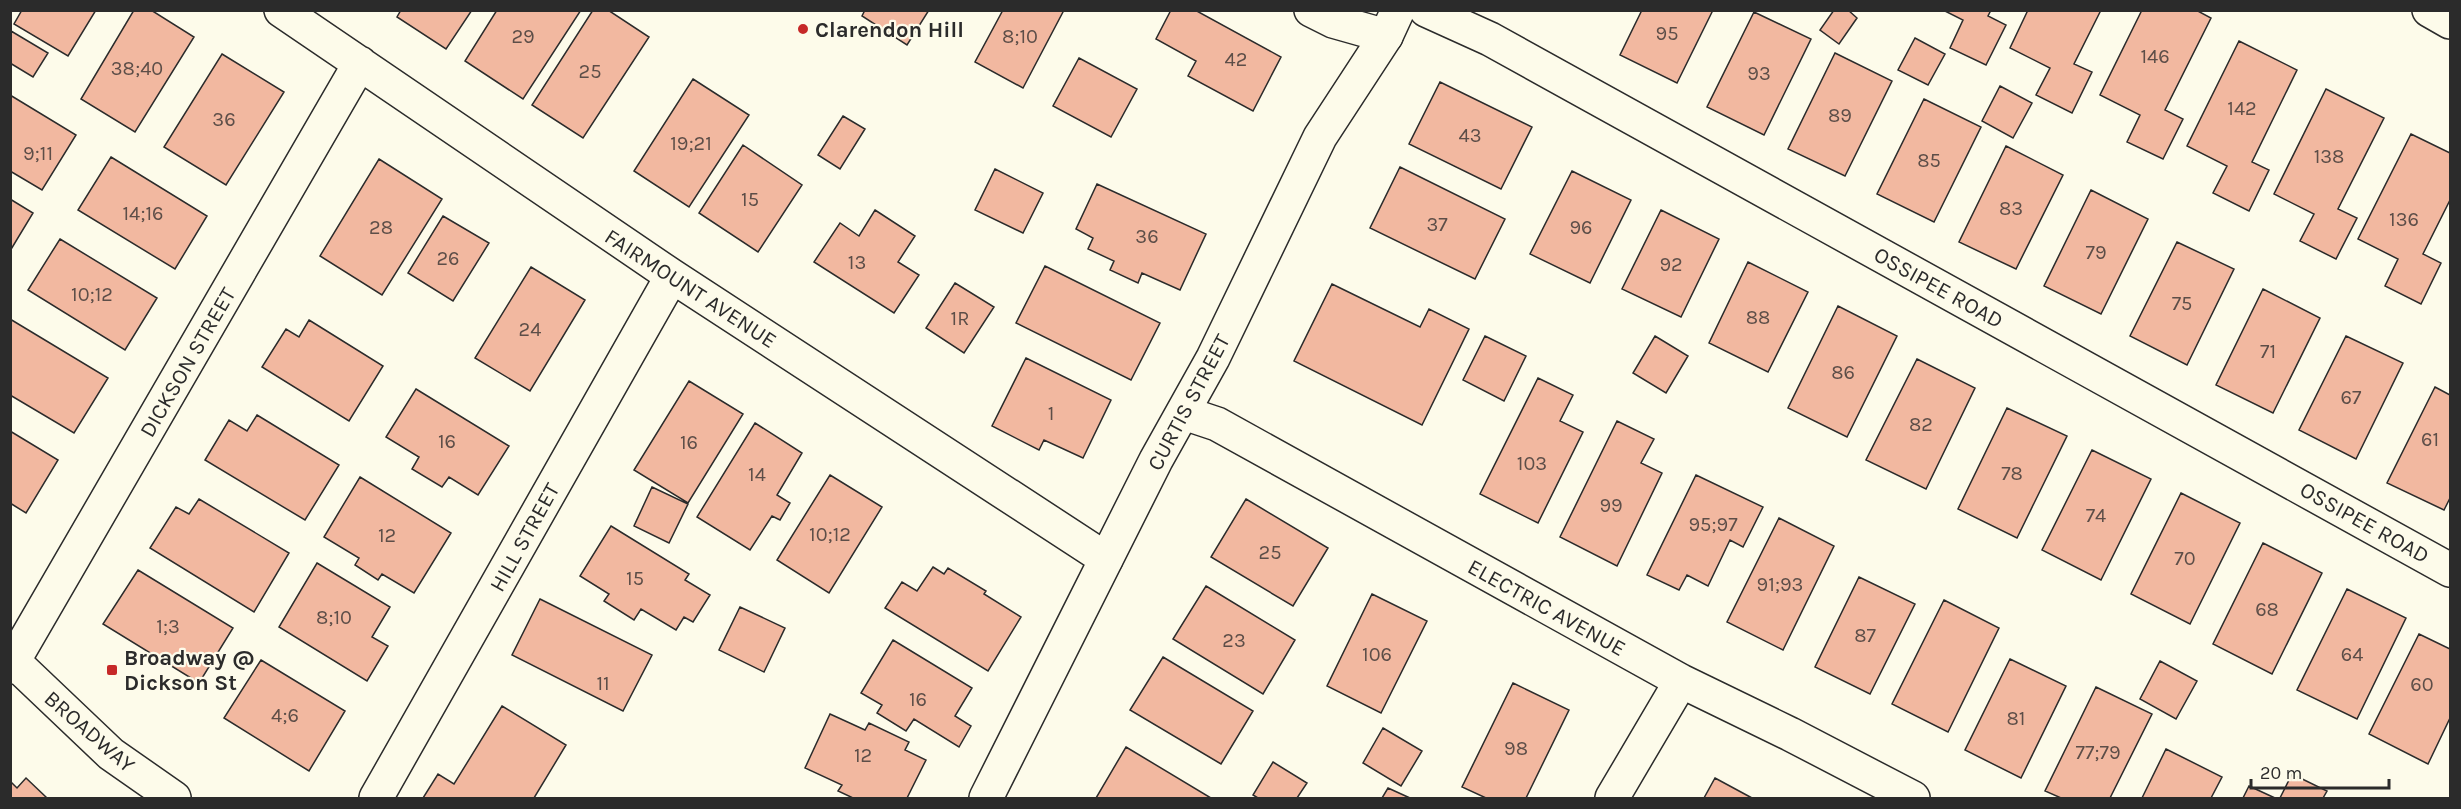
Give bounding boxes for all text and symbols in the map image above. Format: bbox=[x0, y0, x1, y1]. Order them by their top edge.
place label: Clarendon Hill bbox=[815, 17, 964, 43]
marker: Clarendon Hill bbox=[796, 22, 810, 36]
house number: 95 bbox=[1656, 22, 1678, 45]
house number: 29 bbox=[511, 25, 535, 48]
house number: 8;10 bbox=[1002, 25, 1038, 48]
house number: 146 bbox=[2140, 45, 2170, 68]
house number: 42 bbox=[1225, 48, 1247, 71]
house number: 38;40 bbox=[111, 57, 163, 80]
house number: 25 bbox=[579, 60, 601, 83]
house number: 93 bbox=[1747, 62, 1771, 85]
house number: 142 bbox=[2227, 97, 2257, 120]
house number: 89 bbox=[1828, 104, 1852, 127]
house number: 36 bbox=[212, 108, 236, 131]
house number: 43 bbox=[1459, 124, 1481, 147]
house number: 19;21 bbox=[670, 132, 712, 155]
house number: 9;11 bbox=[23, 142, 53, 165]
house number: 138 bbox=[2314, 145, 2344, 168]
house number: 85 bbox=[1917, 149, 1941, 172]
house number: 15 bbox=[741, 188, 759, 211]
house number: 83 bbox=[1999, 197, 2023, 220]
house number: 14;16 bbox=[122, 202, 164, 225]
house number: 136 bbox=[2389, 208, 2419, 231]
house number: 37 bbox=[1426, 213, 1448, 236]
house number: 28 bbox=[369, 216, 393, 239]
house number: 96 bbox=[1569, 216, 1593, 239]
street label: FAIRMOUNT AVENUE bbox=[600, 224, 781, 354]
house number: 36 bbox=[1135, 225, 1159, 248]
house number: 79 bbox=[2086, 241, 2107, 264]
street label: OSSIPEE ROAD bbox=[1869, 242, 2008, 334]
house number: 26 bbox=[436, 247, 460, 270]
house number: 13 bbox=[848, 251, 866, 274]
house number: 92 bbox=[1659, 253, 1683, 276]
house number: 10;12 bbox=[71, 283, 113, 306]
street label: DICKSON STREET bbox=[134, 283, 241, 442]
house number: 75 bbox=[2172, 292, 2192, 315]
house number: 88 bbox=[1746, 306, 1770, 329]
house number: 1R bbox=[951, 307, 969, 330]
house number: 24 bbox=[519, 318, 541, 341]
street label: CURTIS STREET bbox=[1142, 330, 1236, 475]
house number: 71 bbox=[2260, 340, 2276, 363]
house number: 86 bbox=[1831, 361, 1855, 384]
house number: 67 bbox=[2341, 386, 2362, 409]
house number: 1 bbox=[1048, 402, 1054, 425]
house number: 82 bbox=[1909, 413, 1933, 436]
house number: 61 bbox=[2421, 428, 2439, 451]
house number: 16 bbox=[438, 430, 456, 453]
house number: 16 bbox=[680, 431, 698, 454]
house number: 103 bbox=[1517, 452, 1547, 475]
house number: 78 bbox=[2001, 462, 2023, 485]
house number: 14 bbox=[748, 463, 766, 486]
street label: OSSIPEE ROAD bbox=[2295, 477, 2434, 569]
street label: HILL STREET bbox=[484, 479, 565, 596]
house number: 99 bbox=[1599, 494, 1623, 517]
house number: 74 bbox=[2086, 504, 2106, 527]
house number: 95;97 bbox=[1688, 513, 1738, 536]
house number: 10;12 bbox=[809, 523, 851, 546]
house number: 12 bbox=[378, 524, 396, 547]
house number: 25 bbox=[1259, 541, 1281, 564]
house number: 70 bbox=[2174, 547, 2196, 570]
street label: ELECTRIC AVENUE bbox=[1463, 554, 1630, 662]
house number: 15 bbox=[626, 567, 644, 590]
house number: 91;93 bbox=[1757, 573, 1803, 596]
house number: 68 bbox=[2255, 598, 2279, 621]
house number: 8;10 bbox=[316, 606, 352, 629]
house number: 1;3 bbox=[156, 615, 180, 638]
house number: 87 bbox=[1854, 624, 1876, 647]
house number: 23 bbox=[1222, 629, 1246, 652]
house number: 106 bbox=[1362, 643, 1392, 666]
house number: 64 bbox=[2341, 643, 2363, 666]
place label: Broadway @ Dickson St bbox=[124, 645, 255, 696]
marker: Broadway @ Dickson St bbox=[105, 663, 119, 677]
house number: 11 bbox=[596, 672, 610, 695]
house number: 60 bbox=[2410, 673, 2434, 696]
street label: BROADWAY bbox=[39, 685, 140, 778]
house number: 16 bbox=[909, 688, 927, 711]
house number: 4;6 bbox=[271, 704, 299, 727]
house number: 81 bbox=[2007, 707, 2025, 730]
house number: 98 bbox=[1504, 737, 1528, 760]
house number: 77;79 bbox=[2076, 741, 2121, 764]
house number: 12 bbox=[854, 744, 872, 767]
scale bar bbox=[2251, 752, 2389, 790]
text: 20 m bbox=[2260, 762, 2302, 784]

